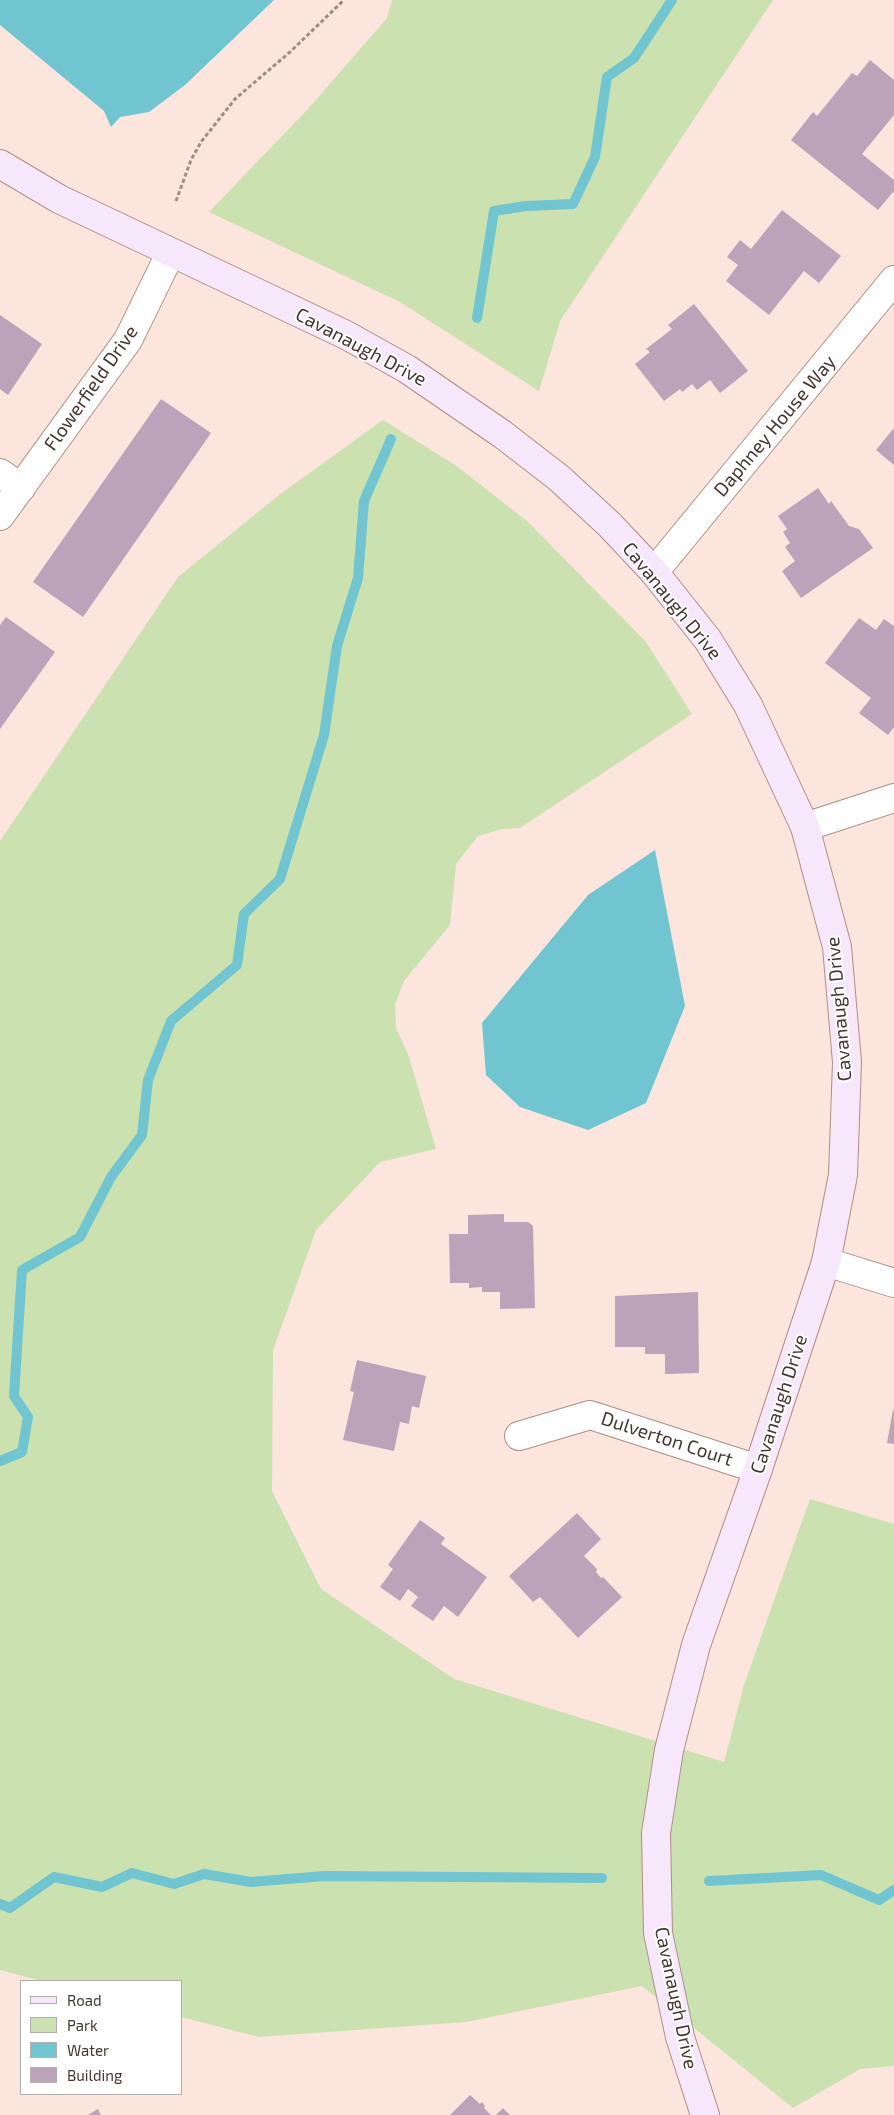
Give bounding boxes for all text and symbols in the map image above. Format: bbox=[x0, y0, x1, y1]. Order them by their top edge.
street label: Cavanaugh Drive bbox=[292, 303, 430, 391]
street label: Flowerfield Drive bbox=[39, 321, 143, 455]
street label: Daphney House Way bbox=[709, 351, 841, 501]
street label: Cavanaugh Drive bbox=[618, 538, 726, 664]
street label: Cavanaugh Drive bbox=[821, 936, 857, 1082]
street label: Cavanaugh Drive bbox=[746, 1332, 812, 1476]
street label: Dulverton Court bbox=[598, 1407, 736, 1471]
street label: Cavanaugh Drive bbox=[650, 1925, 702, 2071]
legend bbox=[20, 1980, 182, 2095]
text: Road bbox=[67, 1991, 102, 2009]
text: Park bbox=[67, 2016, 98, 2034]
text: Water bbox=[67, 2041, 109, 2059]
text: Building bbox=[67, 2066, 122, 2084]

